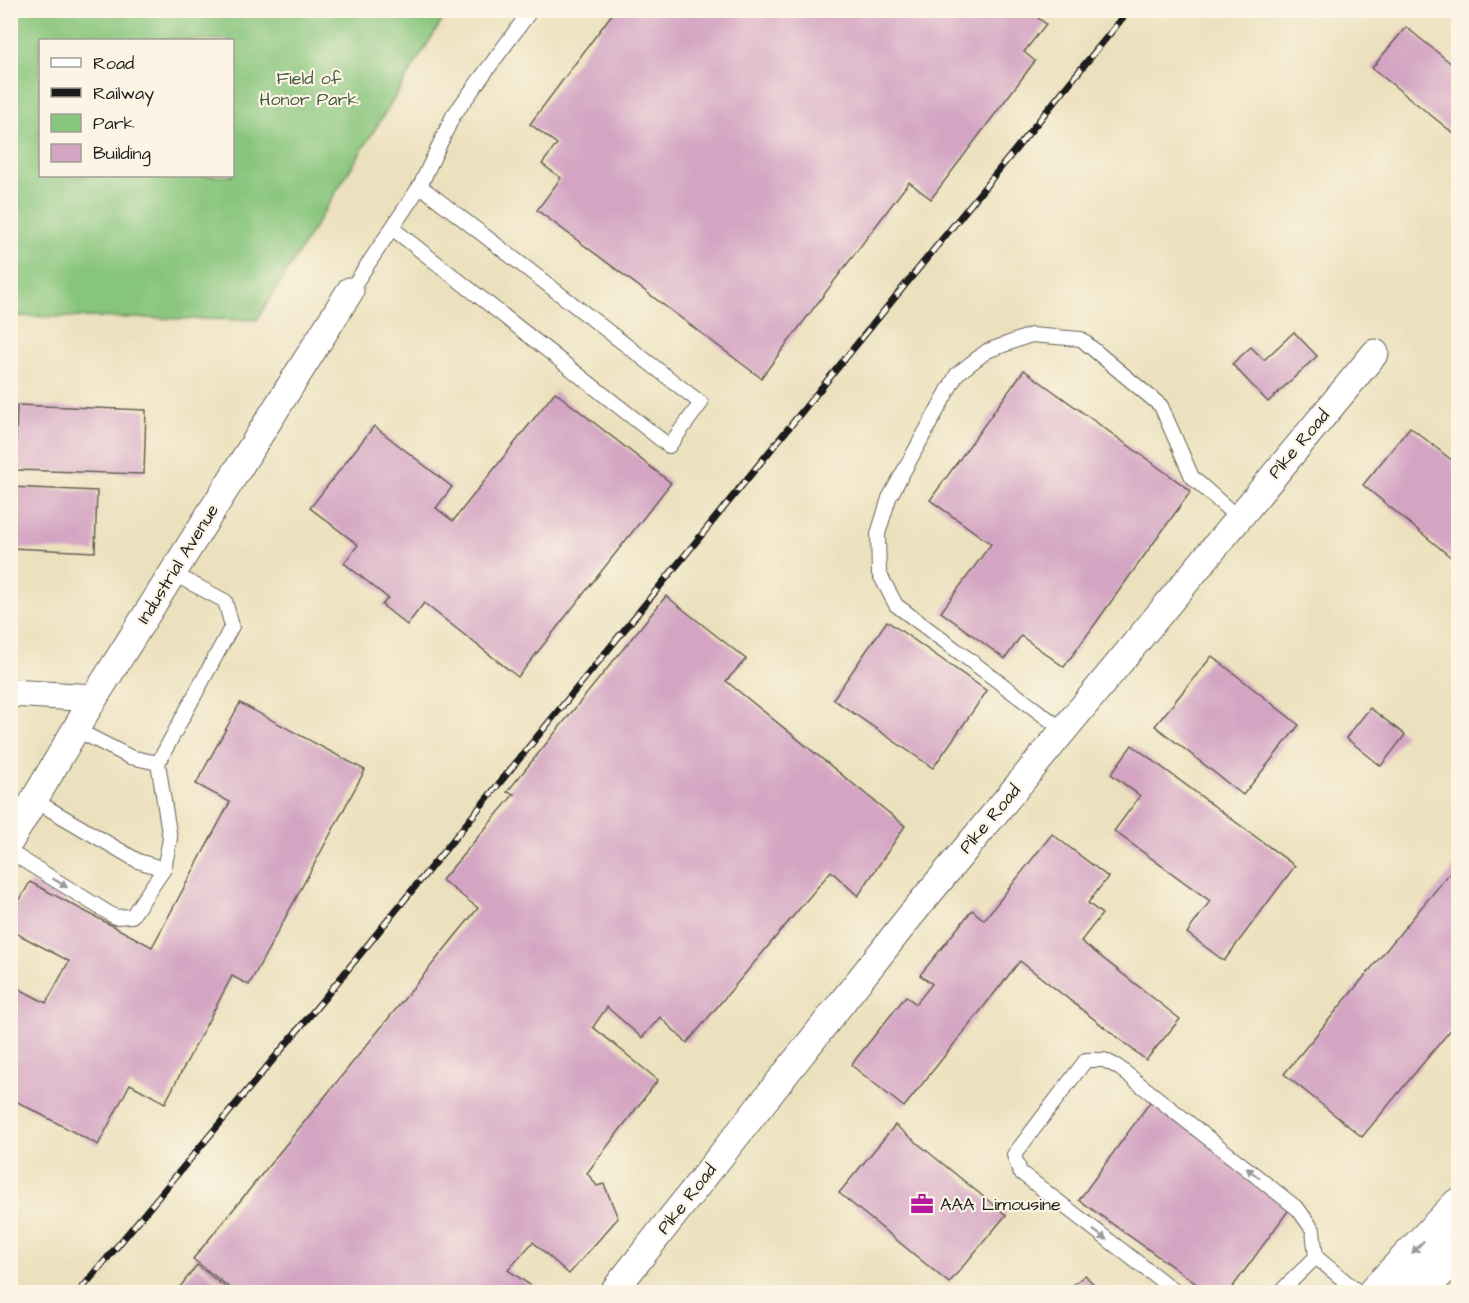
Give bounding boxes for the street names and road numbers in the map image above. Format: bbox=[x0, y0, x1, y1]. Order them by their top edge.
street label: Pike Road bbox=[1263, 404, 1335, 484]
street label: Industrial Avenue bbox=[131, 499, 225, 629]
street label: Pike Road bbox=[954, 779, 1026, 859]
street label: Pike Road bbox=[651, 1158, 723, 1240]

